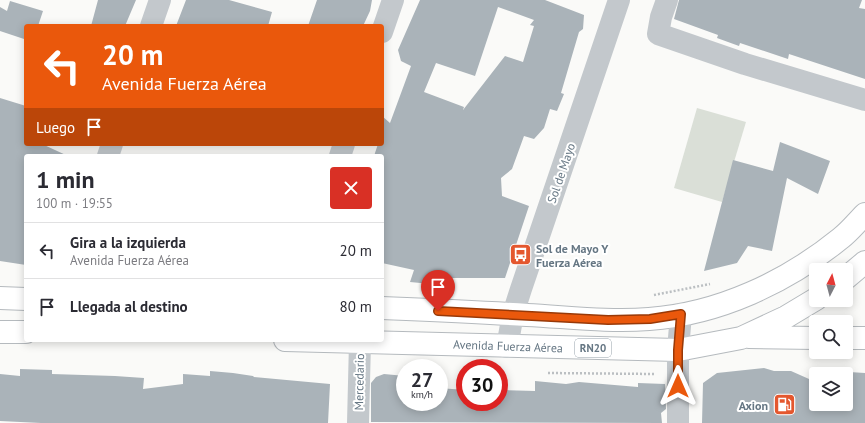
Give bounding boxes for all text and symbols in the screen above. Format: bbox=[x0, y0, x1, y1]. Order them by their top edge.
text: 20 m bbox=[102, 36, 163, 73]
icon: left bbox=[36, 40, 88, 92]
text: Avenida Fuerza Aérea bbox=[102, 72, 267, 95]
icon: arrive bbox=[83, 116, 105, 138]
text: Luego bbox=[36, 118, 75, 137]
street label: Sol de Mayo bbox=[544, 141, 578, 205]
text: 1 min bbox=[36, 164, 95, 195]
button: close bbox=[330, 167, 372, 209]
text: 100 m · 19:55 bbox=[36, 195, 113, 212]
text: Gira a la izquierda bbox=[70, 233, 186, 252]
icon: left bbox=[36, 240, 58, 262]
text: 20 m bbox=[339, 241, 372, 260]
place label: Sol de Mayo Y Fuerza Aérea bbox=[536, 241, 609, 270]
bus stop icon: Sol de Mayo Y Fuerza Aérea bbox=[508, 242, 534, 268]
text: Avenida Fuerza Aérea bbox=[70, 252, 189, 269]
north arrow bbox=[809, 263, 853, 307]
map controls bbox=[809, 263, 853, 411]
pin bbox=[421, 270, 455, 311]
icon: arrive bbox=[427, 276, 449, 298]
icon: arrive bbox=[36, 296, 58, 318]
text: Llegada al destino bbox=[70, 297, 188, 316]
text: 80 m bbox=[339, 297, 372, 316]
button: search bbox=[809, 315, 853, 359]
street label: Avenida Fuerza Aérea bbox=[453, 337, 563, 355]
road number: RN20 bbox=[575, 339, 611, 357]
street label: Mercedario bbox=[351, 353, 367, 411]
speed limit sign: 30 bbox=[456, 359, 508, 411]
position arrow bbox=[657, 365, 699, 407]
text: 27 bbox=[411, 367, 433, 393]
button: layers bbox=[809, 367, 853, 411]
text: km/h bbox=[411, 388, 433, 401]
fuel station icon: Axion bbox=[771, 392, 797, 418]
place label: Axion bbox=[739, 398, 768, 413]

